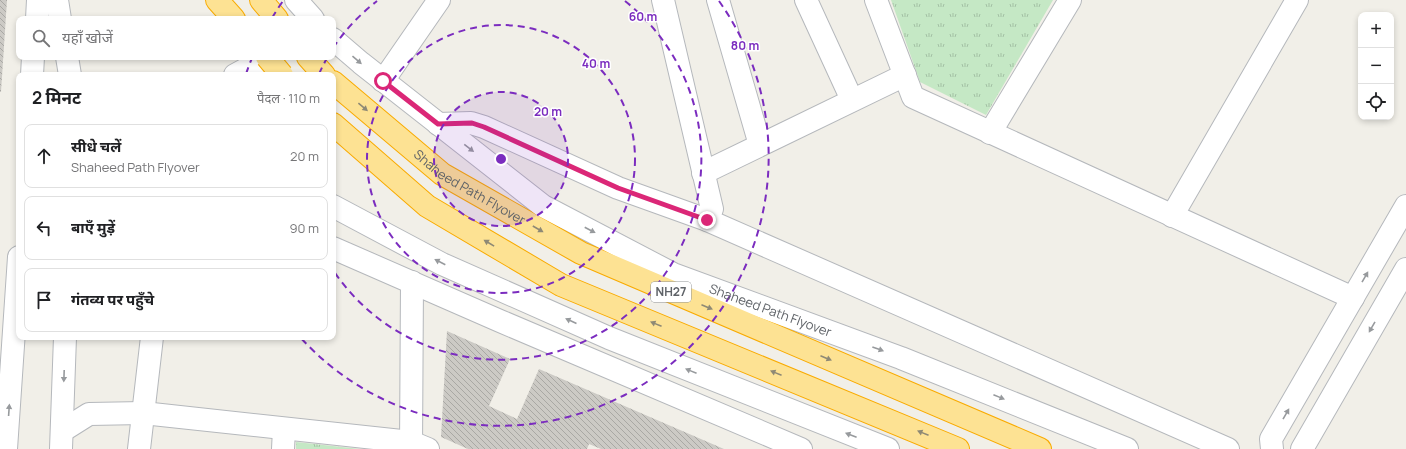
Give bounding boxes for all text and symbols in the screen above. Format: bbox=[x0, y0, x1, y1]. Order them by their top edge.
text: 60 m bbox=[629, 8, 657, 25]
map controls bbox=[1358, 12, 1394, 120]
button: + bbox=[1358, 12, 1394, 48]
search box bbox=[16, 16, 336, 60]
icon: search bbox=[30, 27, 52, 49]
text: यहाँ खोजें bbox=[62, 27, 113, 48]
text: 80 m bbox=[731, 37, 759, 54]
button: − bbox=[1358, 48, 1394, 84]
text: 40 m bbox=[582, 55, 610, 72]
one-way arrow bbox=[352, 56, 363, 65]
route start bbox=[374, 72, 392, 90]
button: locate bbox=[1358, 84, 1394, 120]
text: 2 मिनट bbox=[32, 86, 81, 109]
text: पैदल · 110 m bbox=[257, 89, 320, 107]
one-way arrow bbox=[357, 103, 368, 112]
text: 20 m bbox=[534, 103, 562, 120]
text: सीधे चलें bbox=[71, 136, 121, 157]
one-way arrow bbox=[463, 144, 474, 152]
icon: ahead bbox=[33, 145, 55, 167]
street label: Shaheed Path Flyover bbox=[410, 145, 529, 229]
text: 20 m bbox=[290, 147, 319, 165]
centre of rings bbox=[494, 152, 508, 166]
text: Shaheed Path Flyover bbox=[71, 158, 200, 176]
route end bbox=[698, 211, 716, 229]
icon: left bbox=[33, 217, 55, 239]
text: बाएँ मुड़ें bbox=[71, 217, 115, 238]
text: 90 m bbox=[289, 219, 319, 237]
one-way arrow bbox=[532, 225, 544, 232]
one-way arrow bbox=[584, 227, 596, 234]
one-way arrow bbox=[484, 239, 495, 246]
one-way arrow bbox=[434, 259, 446, 265]
one-way arrow bbox=[1361, 271, 1368, 283]
street label: Shaheed Path Flyover bbox=[707, 279, 834, 341]
road number: NH27 bbox=[651, 282, 691, 302]
icon: arrive bbox=[33, 289, 55, 311]
text: गंतव्य पर पहुँचे bbox=[71, 289, 154, 310]
one-way arrow bbox=[701, 304, 712, 310]
one-way arrow bbox=[566, 318, 577, 324]
one-way arrow bbox=[651, 321, 662, 327]
one-way arrow bbox=[1369, 321, 1376, 332]
one-way arrow bbox=[872, 346, 884, 352]
one-way arrow bbox=[821, 355, 833, 361]
one-way arrow bbox=[685, 367, 697, 373]
one-way arrow bbox=[61, 370, 67, 383]
one-way arrow bbox=[770, 370, 782, 376]
one-way arrow bbox=[993, 394, 1004, 400]
one-way arrow bbox=[5, 404, 12, 416]
one-way arrow bbox=[1282, 408, 1289, 420]
one-way arrow bbox=[916, 430, 928, 436]
one-way arrow bbox=[845, 431, 857, 437]

